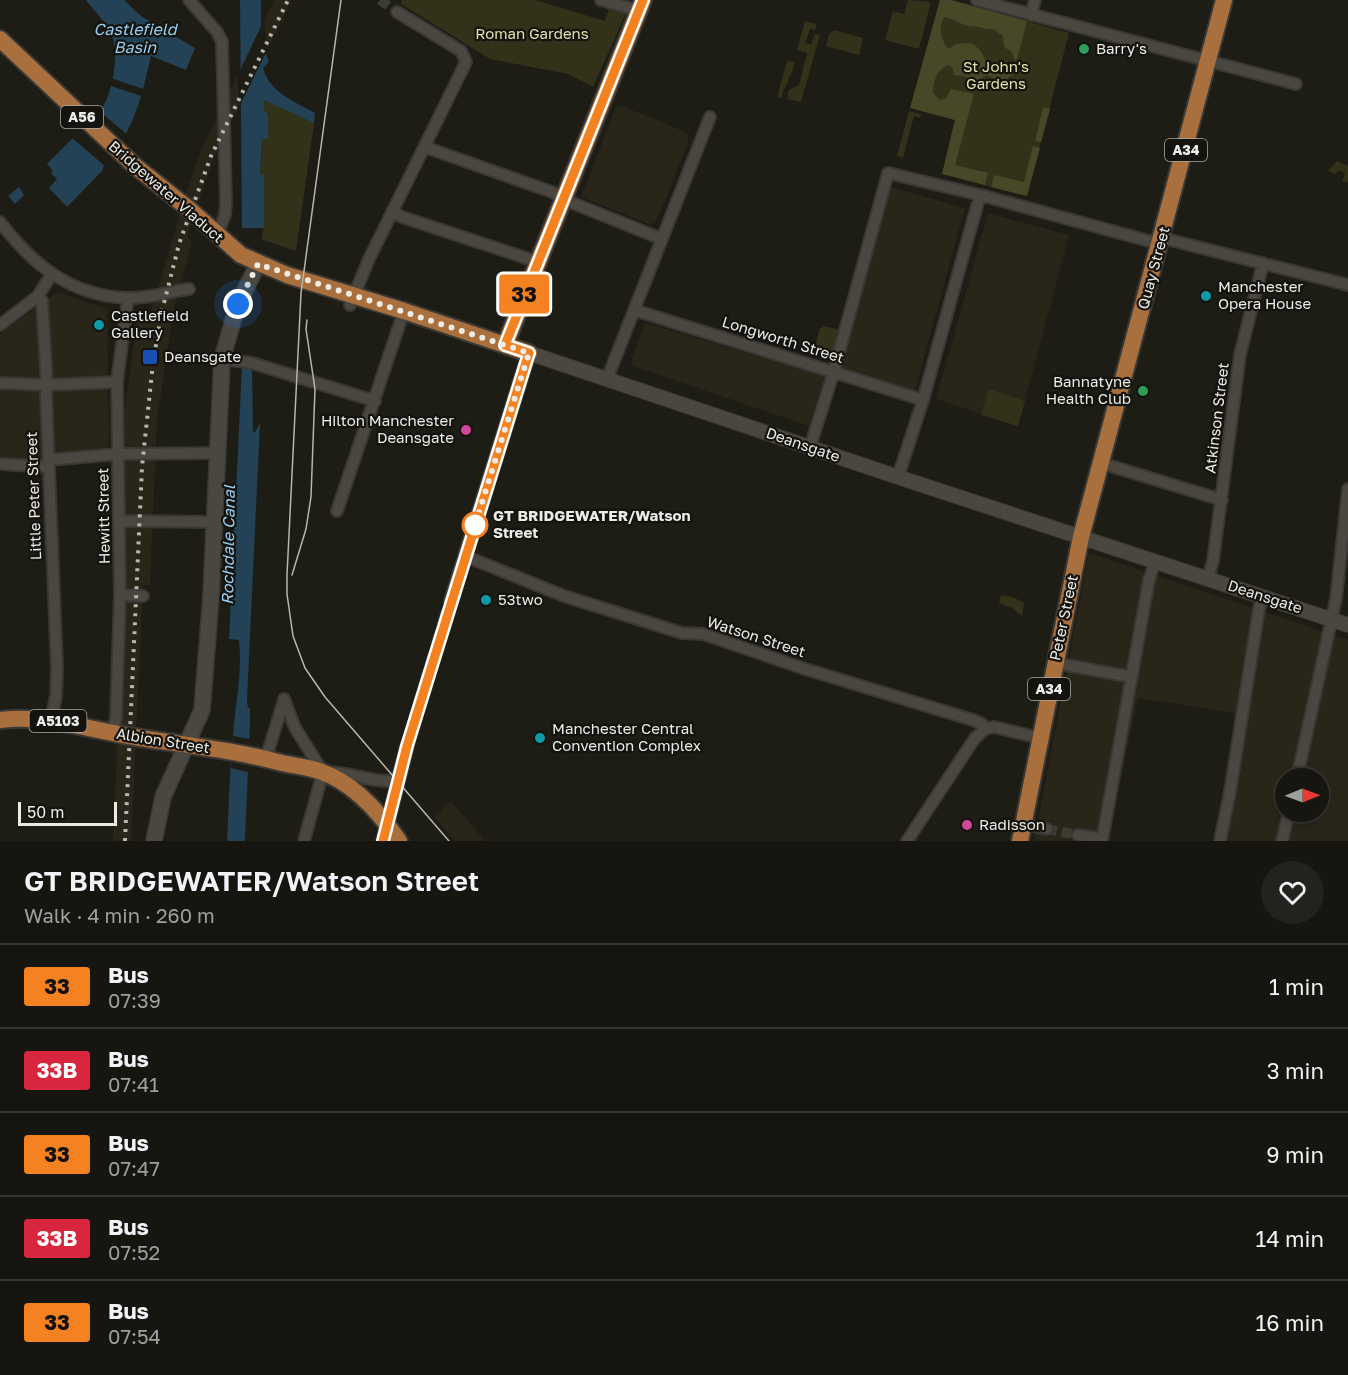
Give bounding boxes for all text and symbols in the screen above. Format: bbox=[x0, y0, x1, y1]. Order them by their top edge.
water label: Castlefield Basin bbox=[93, 19, 179, 57]
park label: Roman Gardens bbox=[475, 24, 589, 42]
place label: Barry's bbox=[1096, 39, 1147, 57]
marker: Barry's bbox=[1077, 42, 1091, 56]
park label: St John's Gardens bbox=[963, 57, 1029, 92]
road number: A56 bbox=[61, 106, 103, 128]
street label: Bridgewater Viaduct bbox=[105, 136, 228, 246]
road number: A34 bbox=[1165, 139, 1207, 161]
street label: Quay Street bbox=[1133, 224, 1173, 311]
line badge: 33 bbox=[497, 274, 551, 314]
place label: Manchester Opera House bbox=[1218, 277, 1311, 312]
text: 33 bbox=[511, 281, 537, 307]
your location bbox=[223, 289, 253, 319]
marker: Manchester Opera House bbox=[1199, 289, 1213, 303]
place label: Castlefield Gallery bbox=[111, 306, 189, 341]
street label: Longworth Street bbox=[720, 312, 846, 366]
marker: Castlefield Gallery bbox=[92, 318, 106, 332]
place label: Deansgate bbox=[164, 347, 241, 365]
marker: Deansgate bbox=[141, 348, 159, 366]
street label: Atkinson Street bbox=[1200, 361, 1232, 474]
place label: Bannatyne Health Club bbox=[1046, 372, 1131, 407]
marker: Bannatyne Health Club bbox=[1136, 384, 1150, 398]
place label: Hilton Manchester Deansgate bbox=[321, 411, 454, 446]
marker: Hilton Manchester Deansgate bbox=[459, 423, 473, 437]
street label: Deansgate bbox=[764, 423, 843, 465]
street label: Little Peter Street bbox=[22, 431, 44, 561]
street label: Hewitt Street bbox=[93, 468, 113, 564]
water label: Rochdale Canal bbox=[217, 484, 239, 605]
place label: GT BRIDGEWATER/Watson Street bbox=[493, 506, 691, 541]
marker: GT BRIDGEWATER/Watson Street bbox=[462, 512, 488, 538]
street label: Peter Street bbox=[1045, 573, 1081, 662]
street label: Deansgate bbox=[1226, 576, 1305, 617]
place label: 53two bbox=[498, 590, 543, 608]
marker: 53two bbox=[479, 593, 493, 607]
street label: Watson Street bbox=[705, 612, 808, 660]
road number: A34 bbox=[1028, 678, 1070, 700]
road number: A5103 bbox=[29, 710, 86, 732]
place label: Manchester Central Convention Complex bbox=[552, 719, 701, 754]
street label: Albion Street bbox=[115, 724, 211, 756]
marker: Manchester Central Convention Complex bbox=[533, 731, 547, 745]
north arrow bbox=[1275, 768, 1329, 822]
map controls bbox=[1275, 768, 1329, 822]
scale bar bbox=[18, 799, 117, 826]
text: 50 m bbox=[27, 802, 64, 822]
place label: Radisson bbox=[979, 815, 1045, 833]
marker: Radisson bbox=[960, 818, 974, 832]
button: heart bbox=[1261, 861, 1324, 924]
text: GT BRIDGEWATER/Watson Street bbox=[24, 864, 479, 897]
text: Walk · 4 min · 260 m bbox=[24, 903, 215, 927]
text: Bus bbox=[108, 961, 149, 988]
text: 33 bbox=[44, 973, 70, 999]
text: 1 min bbox=[1269, 973, 1324, 1000]
text: 07:39 bbox=[108, 988, 161, 1012]
text: Bus bbox=[108, 1045, 149, 1072]
text: 33B bbox=[37, 1057, 77, 1083]
text: 3 min bbox=[1267, 1057, 1324, 1084]
text: 07:41 bbox=[108, 1072, 159, 1096]
text: Bus bbox=[108, 1129, 149, 1156]
text: 33 bbox=[44, 1141, 70, 1167]
text: 9 min bbox=[1266, 1141, 1324, 1168]
text: 07:47 bbox=[108, 1156, 160, 1180]
text: Bus bbox=[108, 1213, 149, 1240]
text: 33B bbox=[37, 1225, 77, 1251]
text: 14 min bbox=[1256, 1225, 1324, 1252]
text: 07:52 bbox=[108, 1240, 160, 1264]
text: Bus bbox=[108, 1297, 149, 1324]
text: 33 bbox=[44, 1309, 70, 1335]
text: 16 min bbox=[1256, 1309, 1324, 1336]
text: 07:54 bbox=[108, 1324, 161, 1348]

